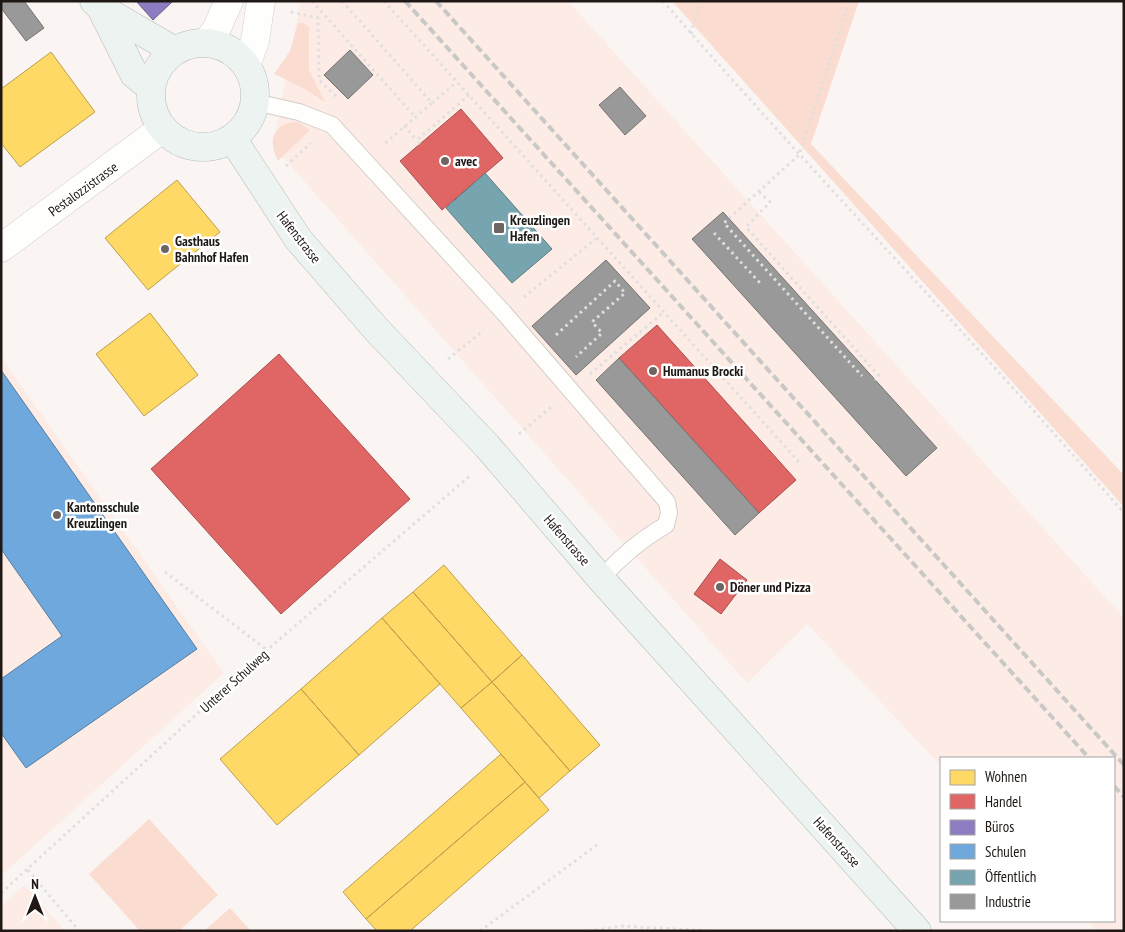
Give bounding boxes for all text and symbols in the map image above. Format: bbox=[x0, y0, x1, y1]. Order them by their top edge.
place label: avec bbox=[455, 152, 477, 170]
marker: avec bbox=[439, 155, 451, 167]
street label: Pestalozzistrasse bbox=[45, 158, 121, 220]
street label: Hafenstrasse bbox=[273, 207, 325, 267]
place label: Kreuzlingen Hafen bbox=[510, 211, 570, 245]
marker: Kreuzlingen Hafen bbox=[492, 221, 506, 235]
place label: Gasthaus Bahnhof Hafen bbox=[175, 232, 248, 266]
marker: Gasthaus Bahnhof Hafen bbox=[159, 243, 171, 255]
place label: Humanus Brocki bbox=[663, 362, 743, 380]
marker: Humanus Brocki bbox=[647, 365, 659, 377]
place label: Kantonsschule Kreuzlingen bbox=[67, 498, 139, 532]
marker: Kantonsschule Kreuzlingen bbox=[51, 509, 63, 521]
street label: Hafenstrasse bbox=[540, 511, 594, 569]
place label: Döner und Pizza bbox=[730, 578, 811, 596]
marker: Döner und Pizza bbox=[714, 581, 726, 593]
street label: Unterer Schulweg bbox=[196, 646, 272, 716]
legend bbox=[940, 757, 1115, 922]
text: Wohnen bbox=[985, 767, 1027, 786]
text: Handel bbox=[985, 792, 1022, 811]
street label: Hafenstrasse bbox=[810, 813, 864, 871]
text: Büros bbox=[985, 817, 1014, 836]
text: Schulen bbox=[985, 842, 1026, 861]
text: Öffentlich bbox=[985, 867, 1036, 886]
north arrow bbox=[10, 872, 60, 922]
text: N bbox=[31, 875, 39, 893]
text: Industrie bbox=[985, 892, 1031, 911]

